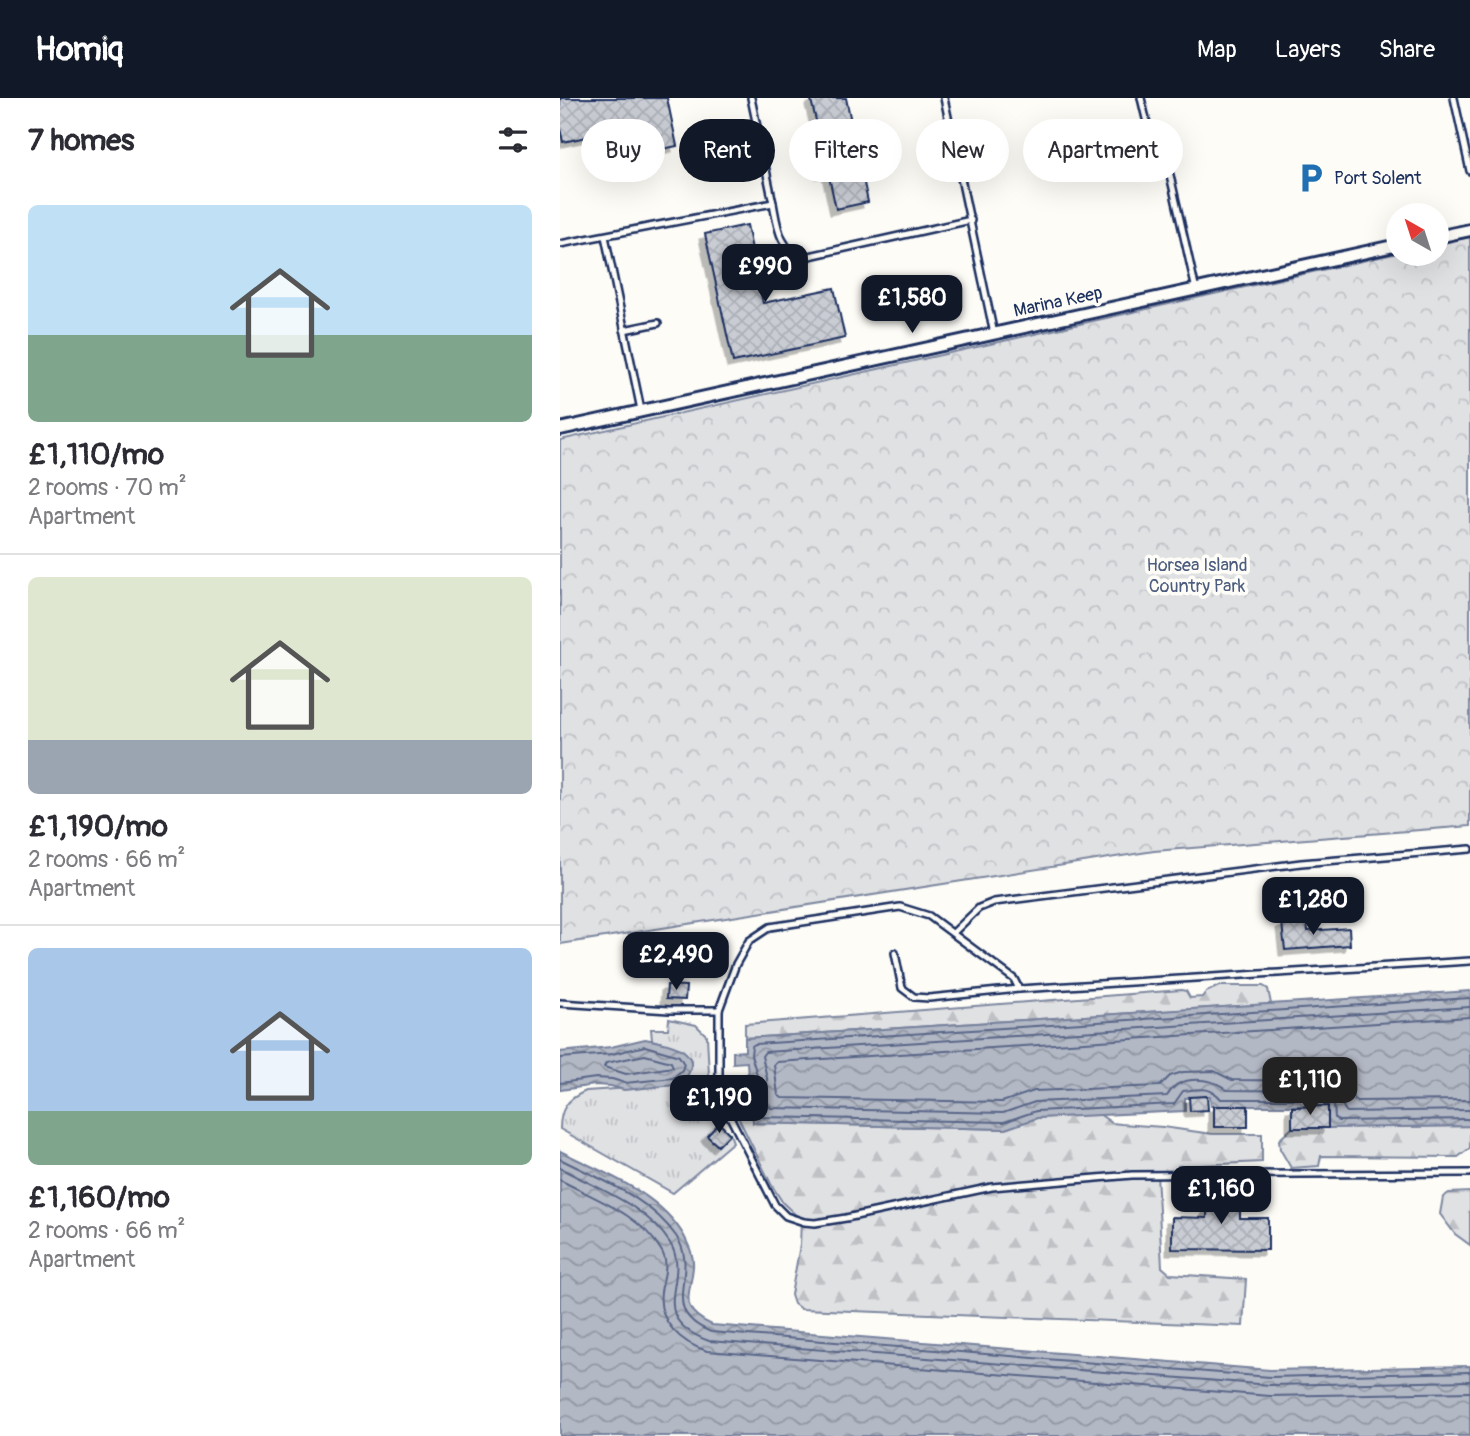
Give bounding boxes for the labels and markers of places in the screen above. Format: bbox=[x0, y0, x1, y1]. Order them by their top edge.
parking icon: Port Solent bbox=[1294, 161, 1328, 195]
place label: Port Solent bbox=[1334, 167, 1422, 190]
pin: £990 bbox=[724, 244, 806, 304]
pin: £1,580 bbox=[855, 275, 969, 335]
pin: £1,280 bbox=[1256, 878, 1370, 937]
pin: £2,490 bbox=[619, 932, 733, 992]
pin: £1,110 bbox=[1253, 1058, 1367, 1117]
pin: £1,190 bbox=[662, 1076, 776, 1135]
pin: £1,160 bbox=[1164, 1166, 1278, 1226]

